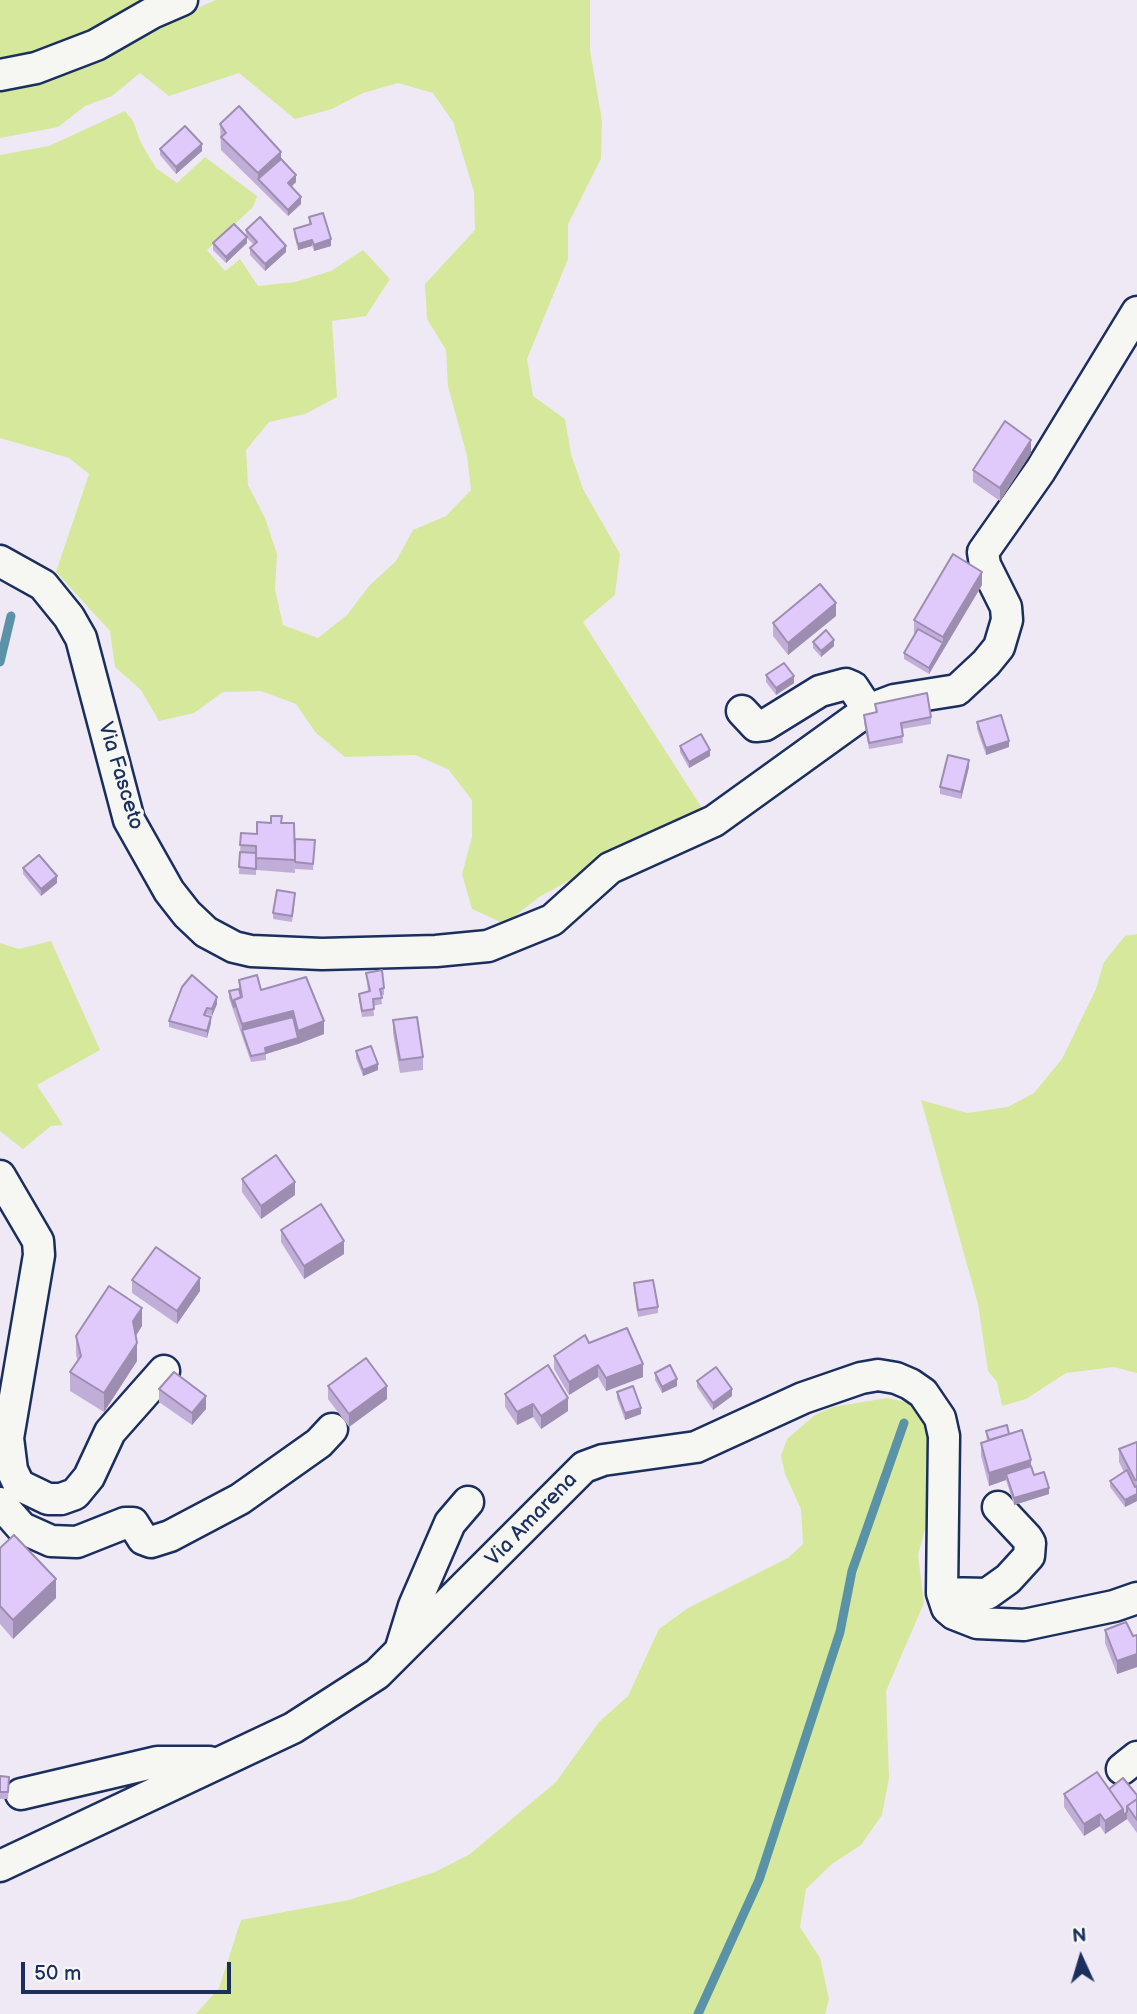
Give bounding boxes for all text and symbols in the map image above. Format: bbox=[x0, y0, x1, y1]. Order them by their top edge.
street label: Via Fasceto bbox=[92, 719, 148, 833]
street label: Via Amarena bbox=[481, 1468, 583, 1572]
north arrow bbox=[1046, 1923, 1116, 1993]
text: N bbox=[1072, 1925, 1087, 1949]
scale bar bbox=[24, 1948, 234, 1992]
text: 50 m bbox=[34, 1961, 81, 1986]

